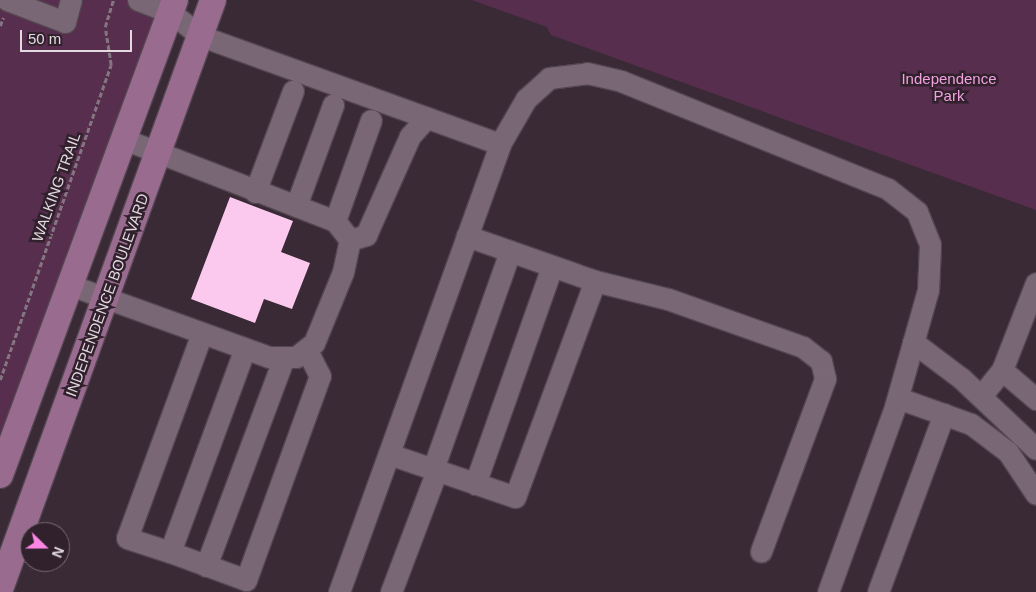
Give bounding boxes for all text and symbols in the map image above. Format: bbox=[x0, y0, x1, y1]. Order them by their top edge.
scale bar bbox=[22, 20, 135, 52]
text: 50 m bbox=[28, 30, 61, 47]
park label: Independence Park bbox=[901, 69, 997, 104]
street label: WALKING TRAIL bbox=[28, 130, 84, 244]
street label: INDEPENDENCE BOULEVARD bbox=[62, 191, 152, 399]
north arrow bbox=[20, 522, 70, 572]
text: N bbox=[49, 545, 67, 560]

